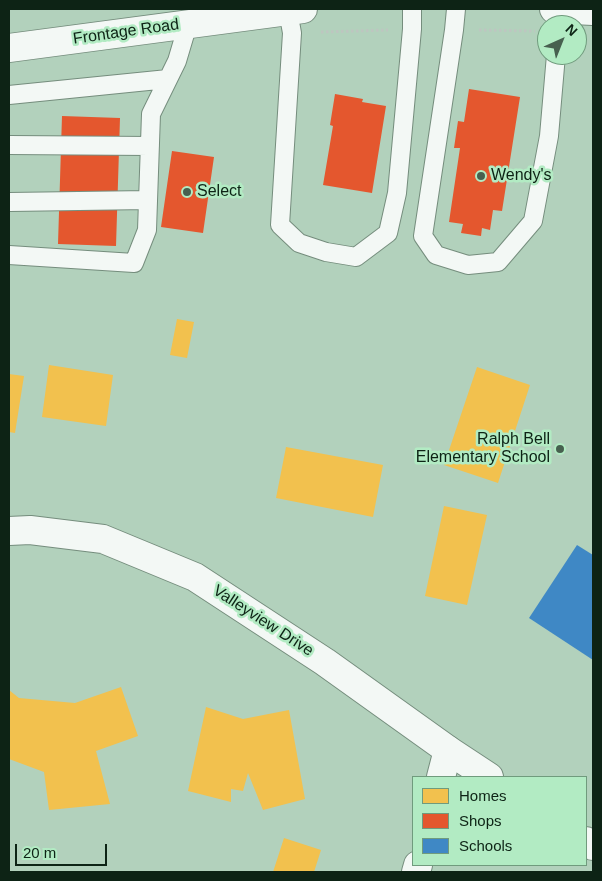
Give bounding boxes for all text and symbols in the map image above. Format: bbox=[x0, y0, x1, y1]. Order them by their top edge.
street label: Frontage Road bbox=[72, 15, 180, 49]
north arrow bbox=[537, 15, 587, 65]
text: N bbox=[563, 21, 581, 39]
place label: Wendy's bbox=[491, 166, 552, 186]
marker: Wendy's bbox=[475, 170, 487, 182]
place label: Select bbox=[197, 182, 241, 202]
marker: Select bbox=[181, 186, 193, 198]
place label: Ralph Bell Elementary School bbox=[416, 430, 550, 468]
marker: Ralph Bell Elementary School bbox=[554, 443, 566, 455]
street label: Valleyview Drive bbox=[209, 581, 317, 661]
legend bbox=[412, 776, 587, 866]
text: Homes bbox=[459, 787, 507, 804]
text: Shops bbox=[459, 812, 502, 829]
scale bar bbox=[18, 834, 110, 866]
text: Schools bbox=[459, 837, 512, 854]
text: 20 m bbox=[23, 844, 56, 861]

